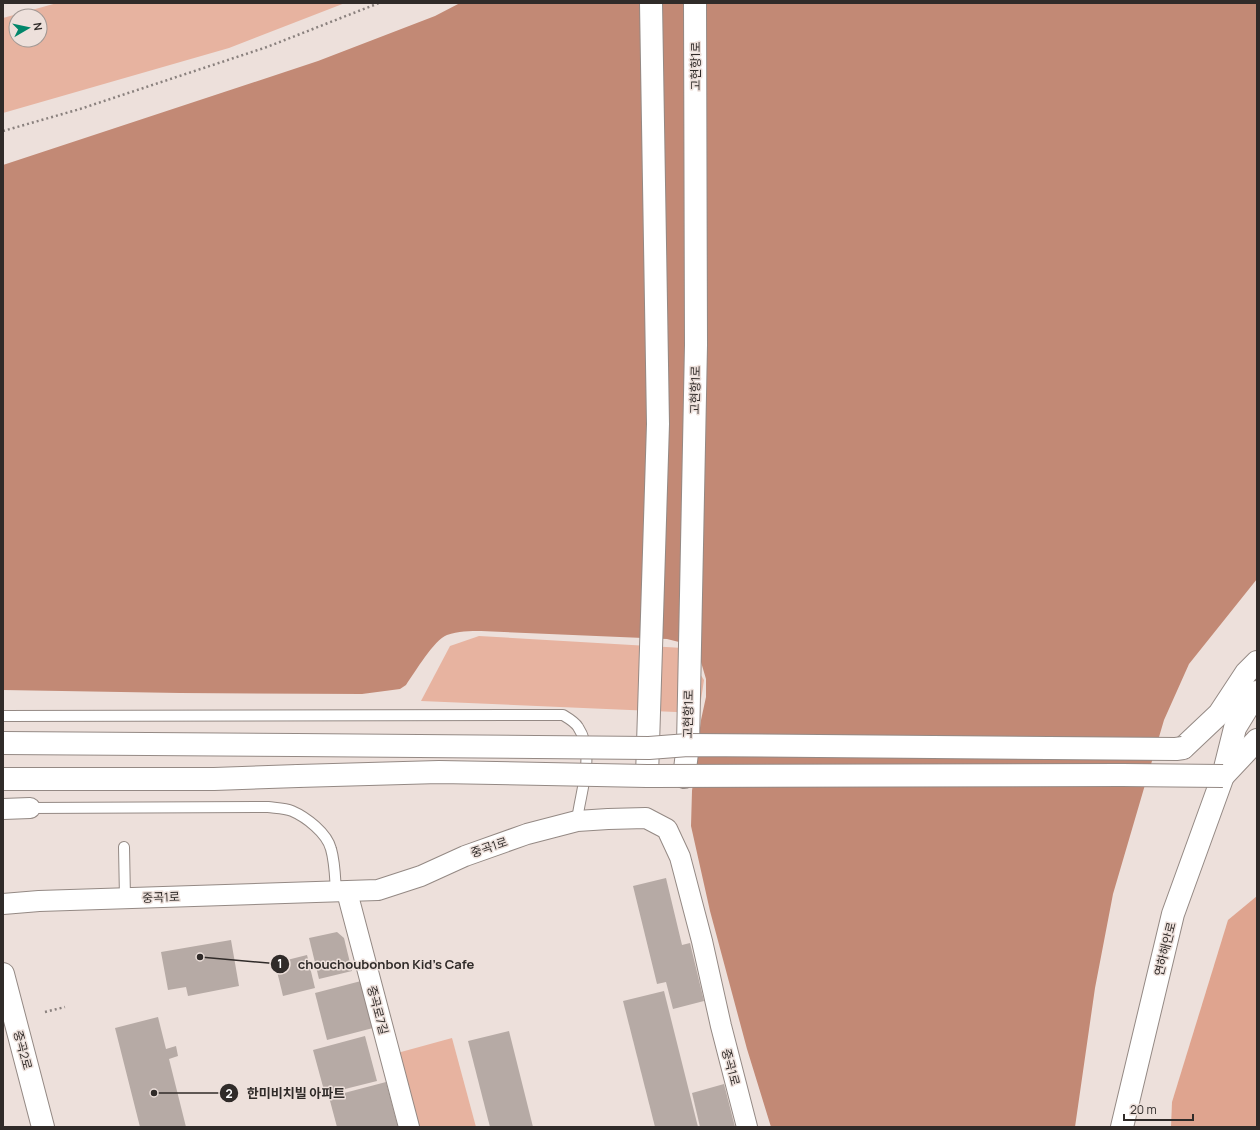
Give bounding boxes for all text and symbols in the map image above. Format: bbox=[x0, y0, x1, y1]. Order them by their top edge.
north arrow bbox=[8, 8, 48, 48]
text: N bbox=[30, 21, 46, 32]
street label: 고현항1로 bbox=[687, 42, 704, 90]
street label: 고현항1로 bbox=[686, 365, 704, 415]
street label: 고현항1로 bbox=[679, 689, 697, 739]
street label: 중곡1로 bbox=[468, 833, 510, 861]
street label: 중곡1로 bbox=[142, 888, 180, 906]
street label: 연하해안로 bbox=[1150, 920, 1180, 978]
callout: chouchoubonbon Kid's Cafe bbox=[270, 952, 482, 977]
text: 1 bbox=[277, 955, 283, 972]
text: chouchoubonbon Kid's Cafe bbox=[298, 955, 474, 973]
street label: 중곡로7길 bbox=[363, 984, 393, 1036]
street label: 중곡2로 bbox=[10, 1028, 36, 1072]
street label: 중곡1로 bbox=[718, 1047, 744, 1087]
callout: 한미비치빌 아파트 bbox=[219, 1081, 353, 1106]
text: 한미비치빌 아파트 bbox=[247, 1084, 345, 1102]
text: 2 bbox=[225, 1085, 233, 1102]
scale bar bbox=[1124, 1096, 1193, 1122]
text: 20 m bbox=[1130, 1101, 1157, 1118]

